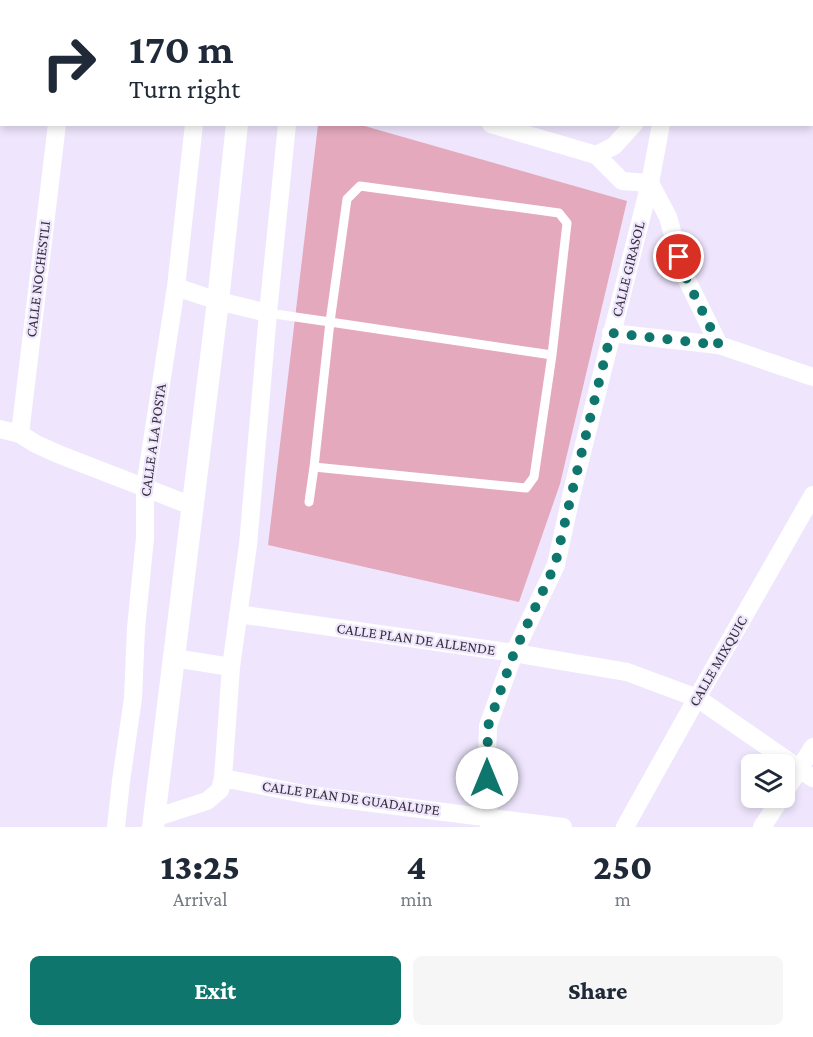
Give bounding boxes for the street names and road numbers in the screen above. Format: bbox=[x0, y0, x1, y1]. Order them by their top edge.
street label: CALLE GIRASOL bbox=[608, 219, 648, 319]
street label: CALLE NOCHESTLI bbox=[23, 220, 53, 338]
street label: CALLE A LA POSTA bbox=[137, 382, 169, 498]
street label: CALLE MIXQUIC bbox=[686, 613, 750, 709]
street label: CALLE PLAN DE ALLENDE bbox=[336, 620, 496, 658]
street label: CALLE PLAN DE GUADALUPE bbox=[261, 778, 441, 818]

